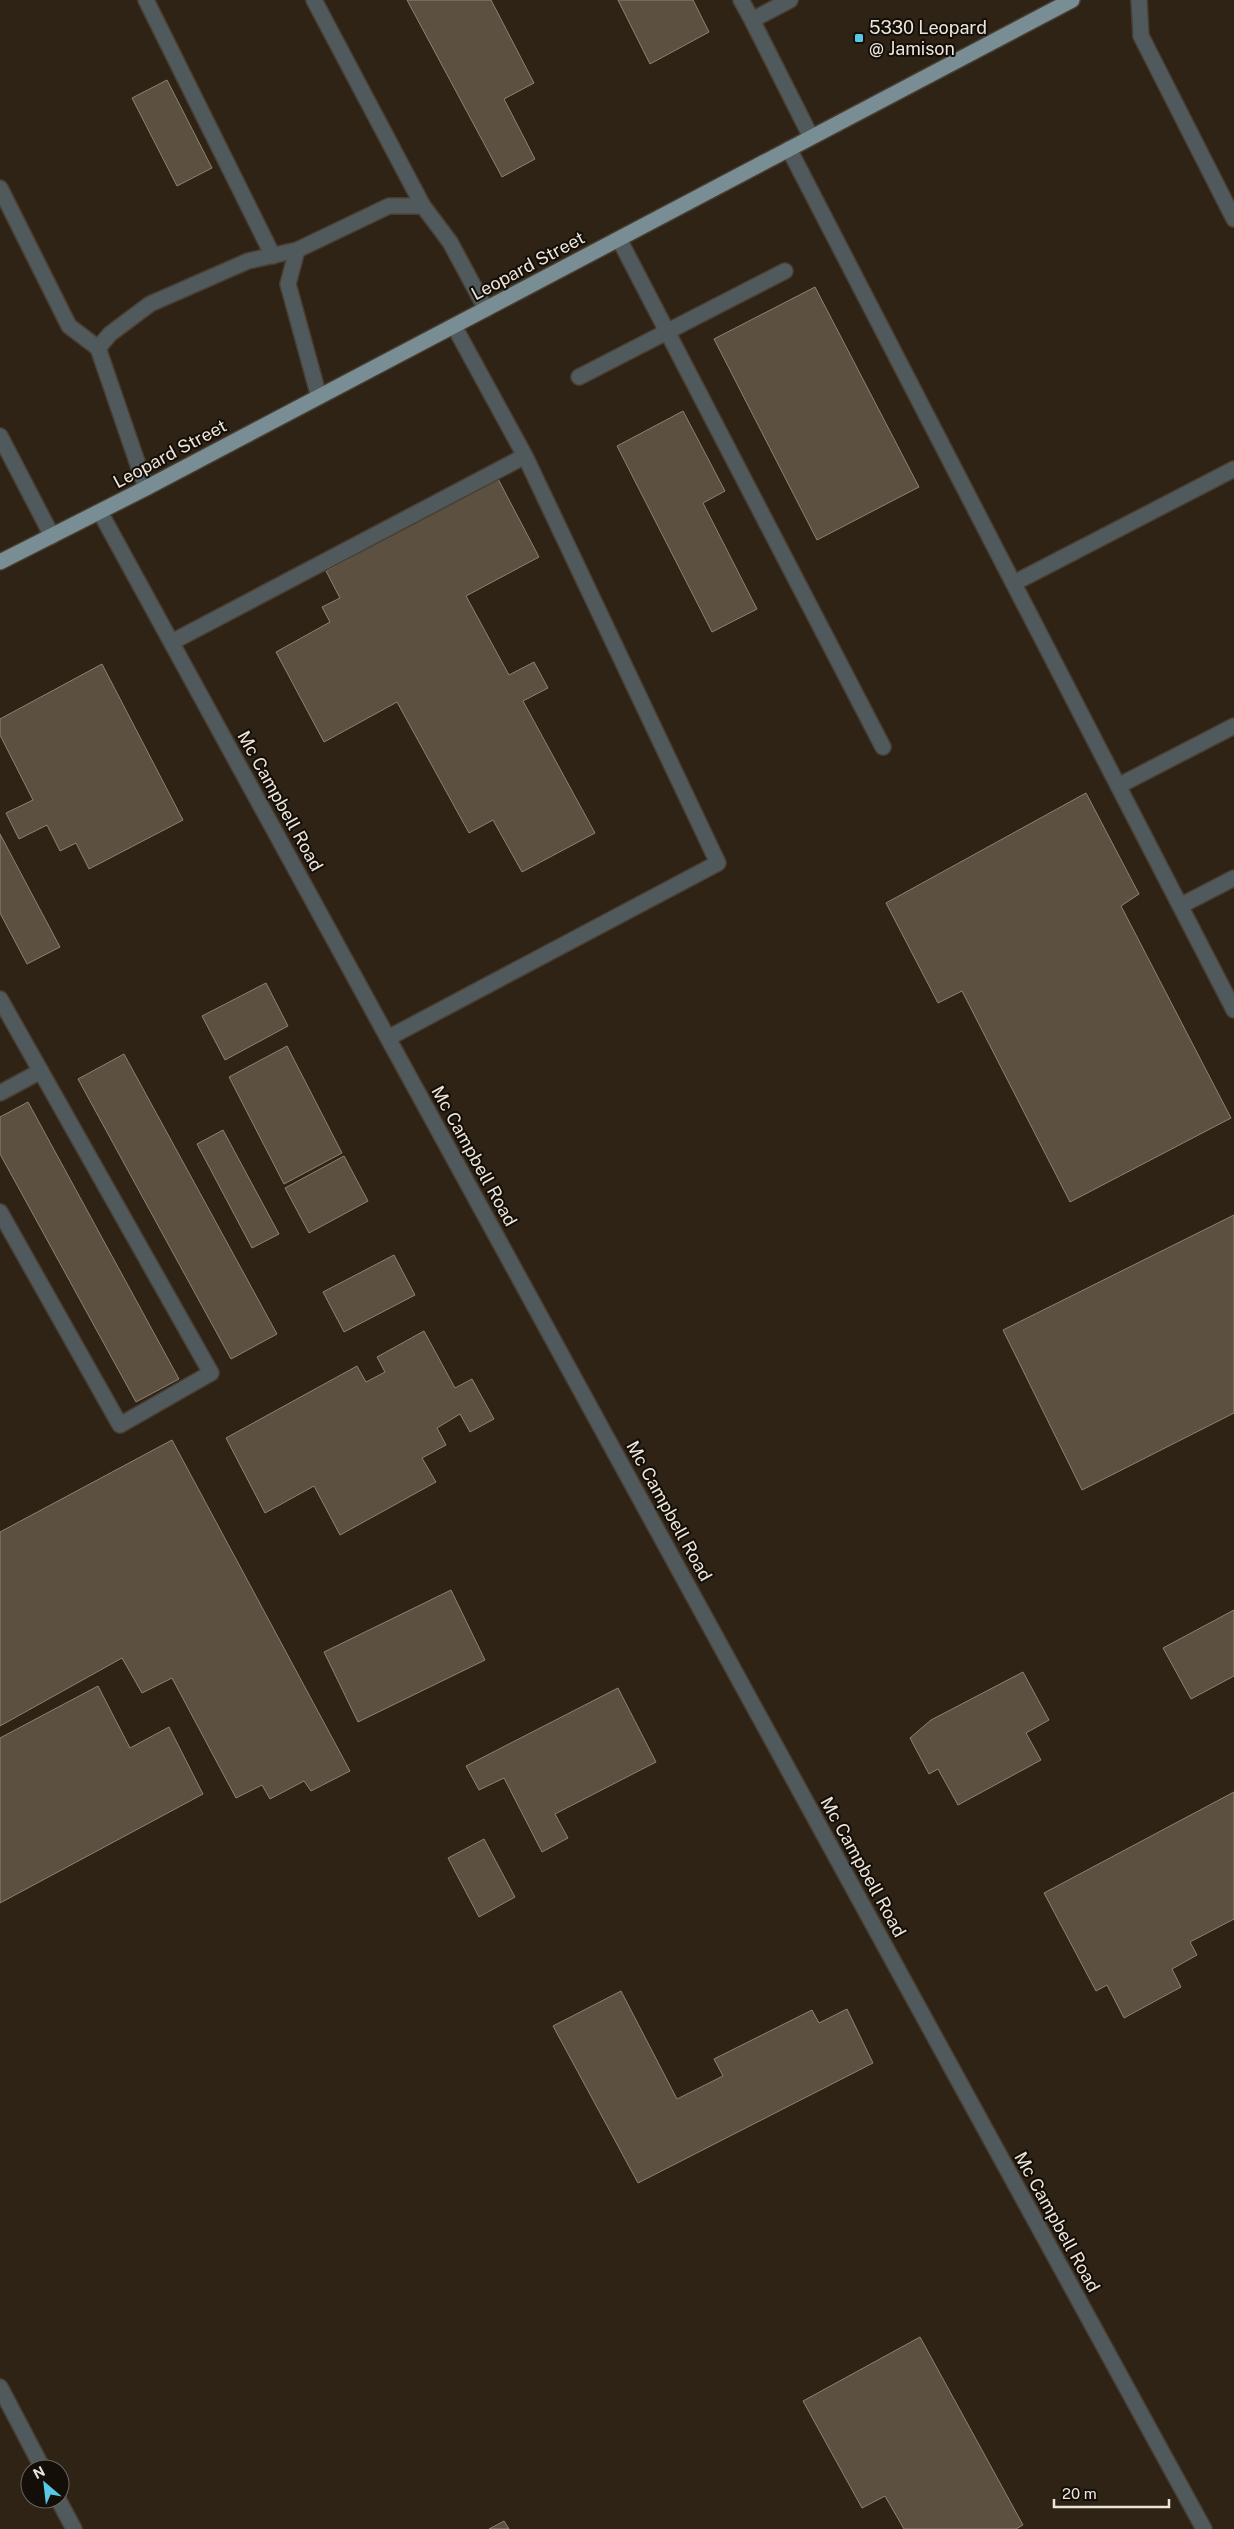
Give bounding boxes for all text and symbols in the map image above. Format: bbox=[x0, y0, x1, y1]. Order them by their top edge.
place label: 5330 Leopard @ Jamison bbox=[869, 17, 987, 59]
marker: 5330 Leopard @ Jamison bbox=[853, 32, 865, 44]
street label: Leopard Street bbox=[467, 227, 588, 304]
street label: Leopard Street bbox=[109, 415, 230, 492]
street label: Mc Campbell Road bbox=[233, 727, 328, 874]
street label: Mc Campbell Road bbox=[427, 1082, 522, 1229]
street label: Mc Campbell Road bbox=[622, 1437, 717, 1584]
street label: Mc Campbell Road bbox=[816, 1793, 911, 1940]
street label: Mc Campbell Road bbox=[1010, 2148, 1105, 2295]
north arrow bbox=[20, 2459, 70, 2509]
text: N bbox=[30, 2463, 47, 2482]
scale bar bbox=[1054, 2476, 1169, 2508]
text: 20 m bbox=[1062, 2485, 1097, 2502]

